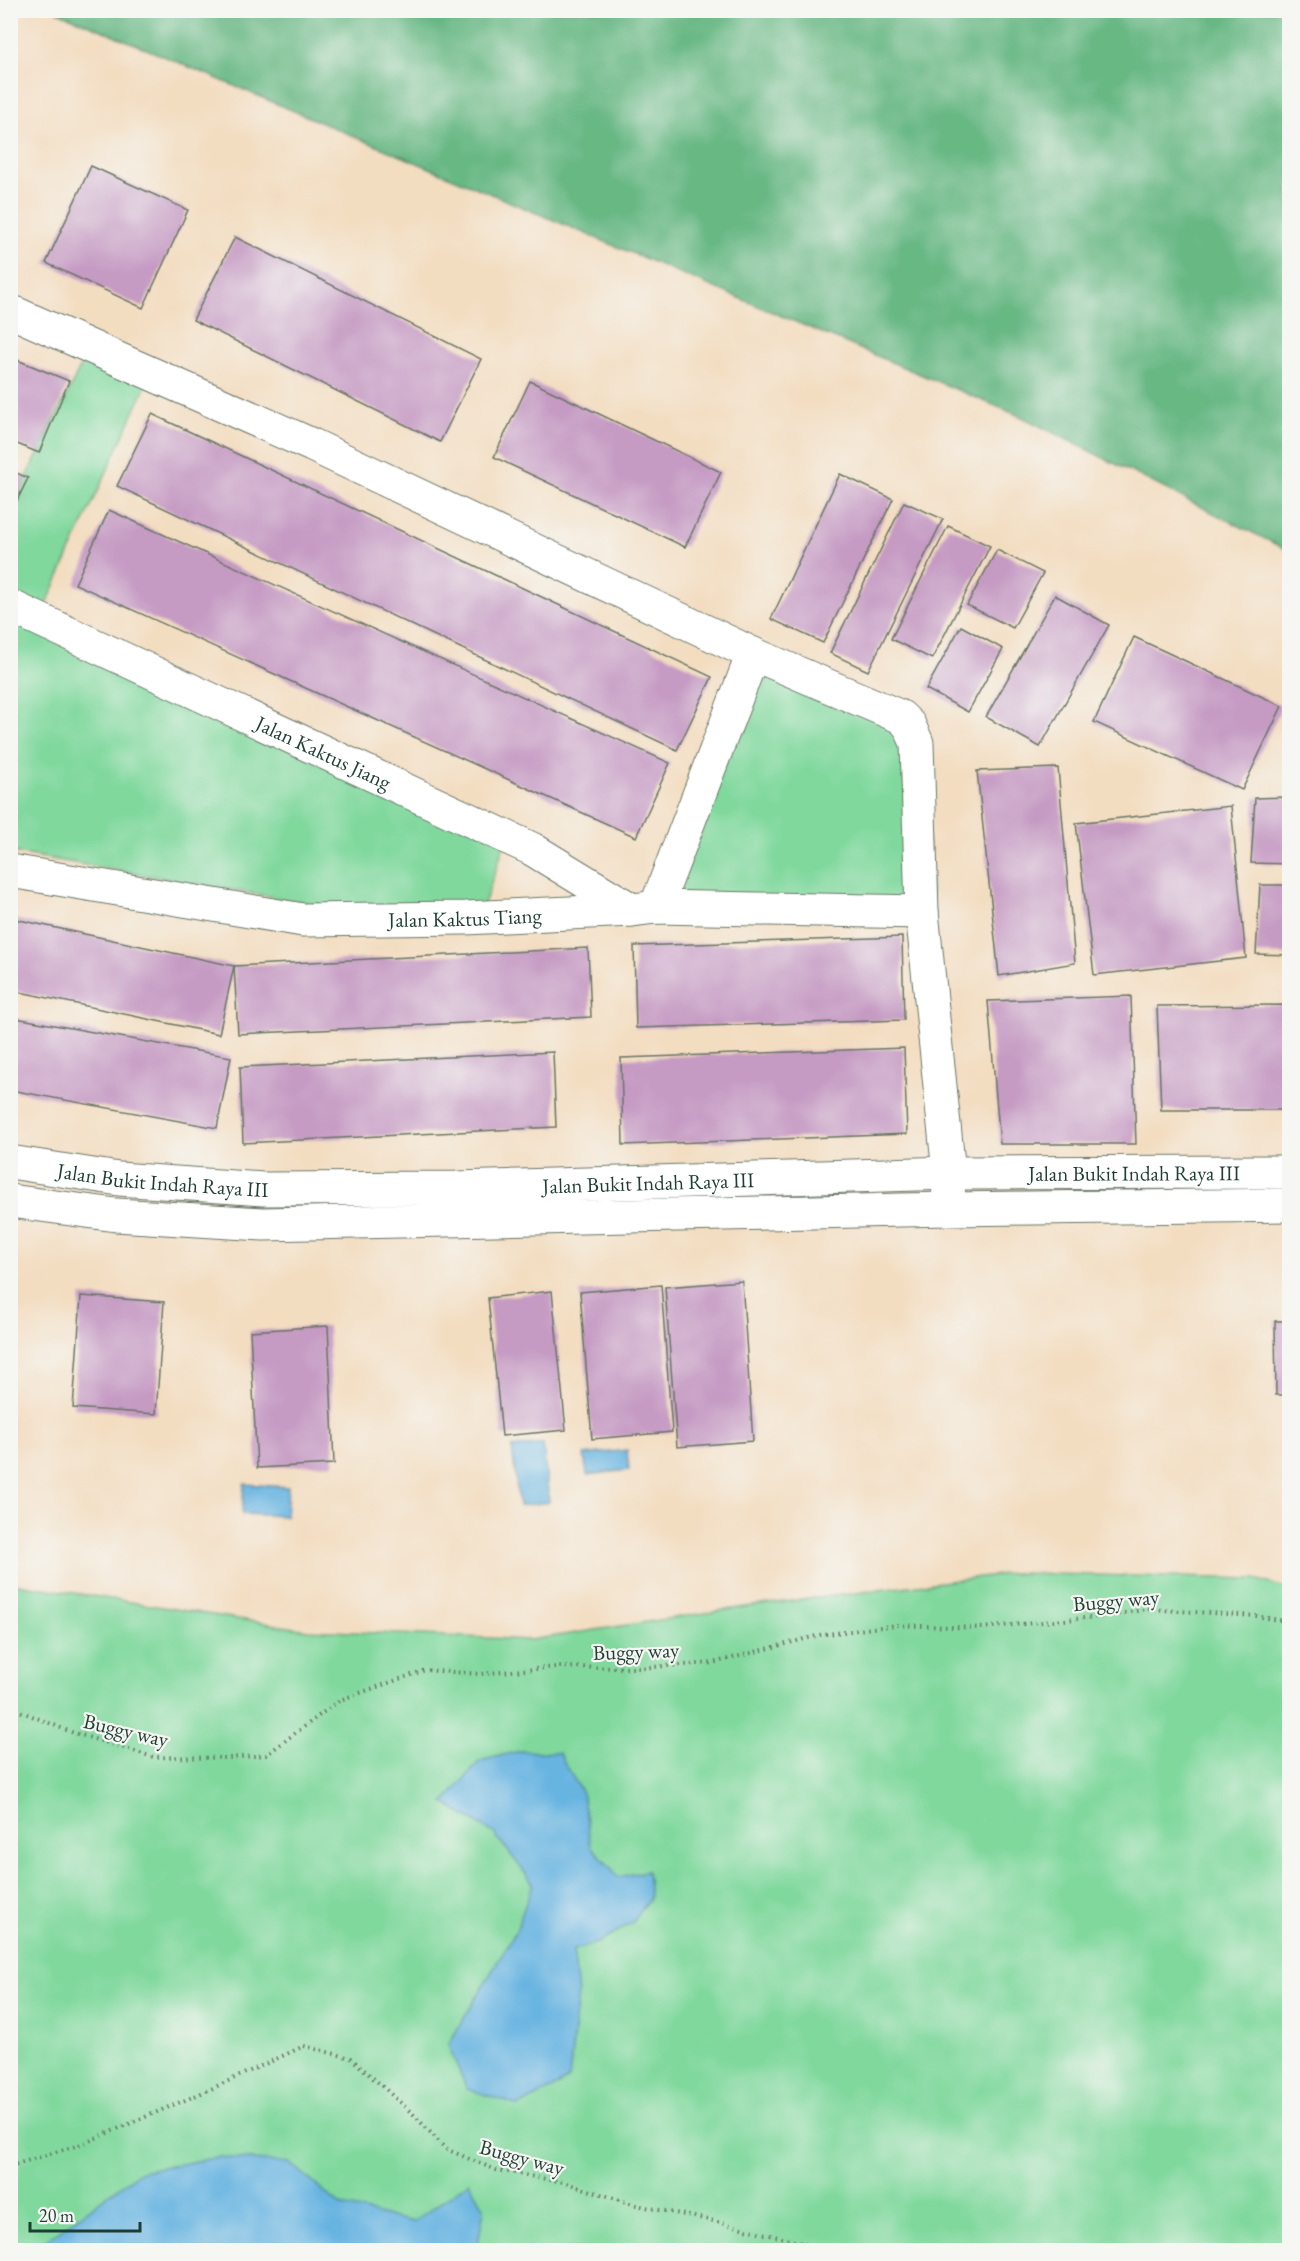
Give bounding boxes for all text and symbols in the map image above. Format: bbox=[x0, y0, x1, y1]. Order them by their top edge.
street label: Jalan Kaktus Jiang bbox=[250, 708, 397, 796]
street label: Jalan Kaktus Tiang bbox=[386, 901, 543, 932]
street label: Jalan Bukit Indah Raya III bbox=[53, 1156, 268, 1203]
street label: Jalan Bukit Indah Raya III bbox=[1026, 1159, 1240, 1186]
street label: Jalan Bukit Indah Raya III bbox=[540, 1165, 755, 1199]
street label: Buggy way bbox=[1072, 1583, 1161, 1617]
street label: Buggy way bbox=[592, 1636, 680, 1666]
street label: Buggy way bbox=[81, 1707, 172, 1753]
street label: Buggy way bbox=[477, 2133, 568, 2181]
scale bar bbox=[30, 2195, 140, 2233]
text: 20 m bbox=[39, 2204, 74, 2227]

